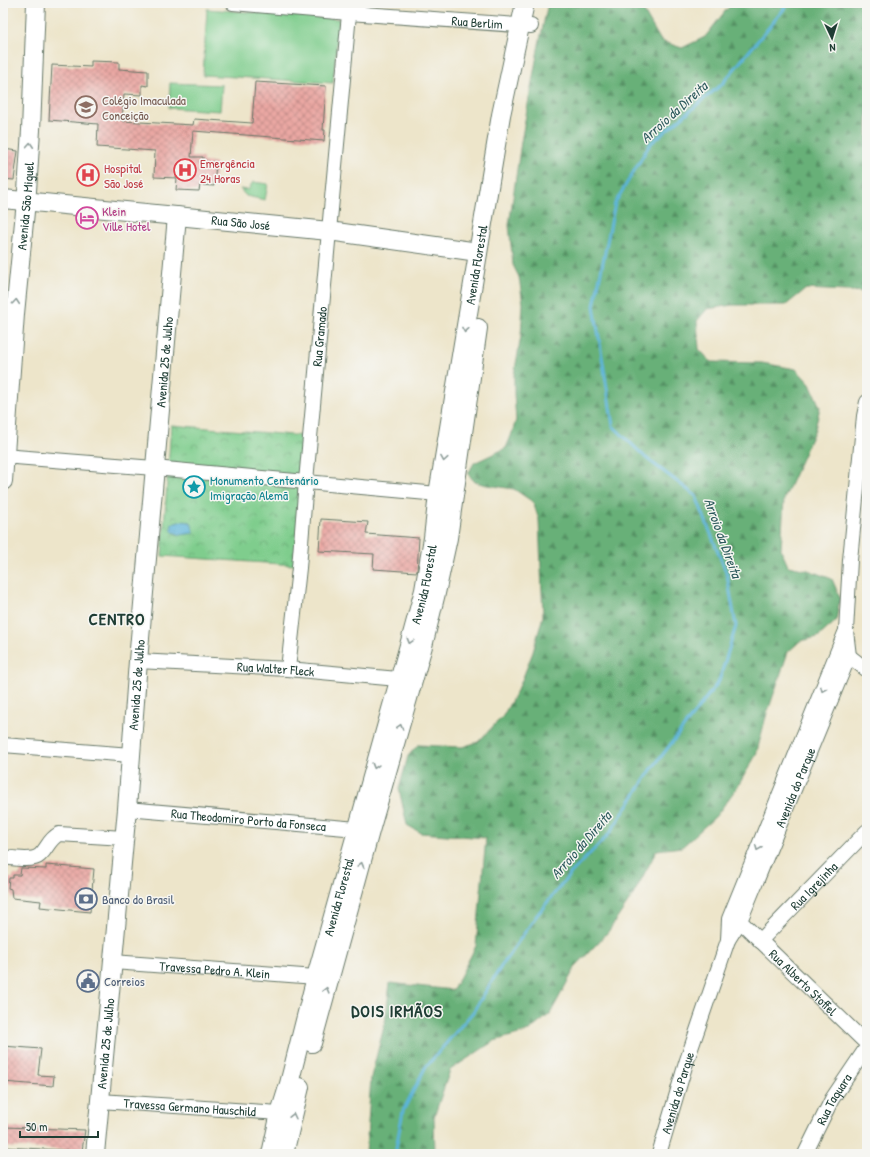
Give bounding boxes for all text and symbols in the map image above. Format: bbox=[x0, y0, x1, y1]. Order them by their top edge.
street label: Rua Berlim bbox=[451, 11, 504, 33]
north arrow bbox=[812, 18, 852, 58]
text: N bbox=[829, 41, 836, 55]
water label: Arroio da Direita bbox=[636, 76, 712, 147]
place label: Colégio Imaculada Conceição bbox=[102, 91, 186, 124]
school or university icon: Colégio Imaculada Conceição bbox=[73, 94, 99, 120]
one-way arrow bbox=[26, 142, 35, 148]
place label: Emergência 24 Horas bbox=[200, 154, 255, 187]
hospital icon: Emergência 24 Horas bbox=[172, 157, 198, 183]
place label: Hospital São José bbox=[104, 159, 144, 192]
street label: Avenida São Miguel bbox=[12, 161, 38, 251]
hospital icon: Hospital São José bbox=[75, 162, 101, 188]
place label: Klein Ville Hotel bbox=[102, 202, 151, 235]
hotel icon: Klein Ville Hotel bbox=[74, 205, 100, 231]
street label: Rua São José bbox=[211, 211, 271, 234]
street label: Avenida Florestal bbox=[461, 223, 492, 306]
one-way arrow bbox=[11, 299, 20, 305]
street label: Rua Gramado bbox=[308, 306, 331, 367]
street label: Avenida 25 de Julho bbox=[151, 316, 177, 408]
one-way arrow bbox=[461, 327, 470, 334]
one-way arrow bbox=[440, 456, 449, 462]
place label: Monumento Centenário Imigração Alemã bbox=[210, 471, 319, 504]
place icon: Monumento Centenário Imigração Alemã bbox=[181, 474, 207, 500]
water label: Arroio da Direita bbox=[700, 495, 747, 582]
street label: Avenida Florestal bbox=[406, 543, 441, 626]
district label: CENTRO bbox=[89, 607, 146, 630]
one-way arrow bbox=[406, 638, 415, 645]
street label: Avenida 25 de Julho bbox=[124, 639, 149, 731]
street label: Rua Walter Fleck bbox=[237, 657, 316, 680]
one-way arrow bbox=[820, 684, 828, 692]
one-way arrow bbox=[395, 723, 404, 730]
street label: Avenida do Parque bbox=[771, 745, 819, 830]
one-way arrow bbox=[371, 763, 380, 770]
street label: Rua Theodomiro Porto da Fonseca bbox=[170, 804, 327, 835]
water label: Arroio da Direita bbox=[546, 806, 616, 882]
one-way arrow bbox=[754, 844, 762, 851]
street label: Avenida Florestal bbox=[319, 855, 358, 938]
street label: Rua Igrejinha bbox=[786, 858, 841, 914]
one-way arrow bbox=[356, 862, 365, 869]
bank icon: Banco do Brasil bbox=[73, 886, 99, 912]
place label: Banco do Brasil bbox=[102, 890, 175, 908]
street label: Rua Alberto Stoffel bbox=[765, 945, 842, 1020]
street label: Travessa Pedro A. Klein bbox=[159, 956, 271, 983]
public building icon: Correios bbox=[75, 968, 101, 994]
place label: Correios bbox=[104, 972, 145, 990]
one-way arrow bbox=[321, 987, 330, 994]
street label: Avenida 25 de Julho bbox=[92, 997, 118, 1090]
district label: DOIS IRMÃOS bbox=[351, 999, 443, 1022]
street label: Avenida do Parque bbox=[657, 1049, 698, 1136]
street label: Rua Taquara bbox=[812, 1070, 856, 1128]
street label: Travessa Germano Hauschild bbox=[123, 1094, 257, 1120]
scale bar bbox=[20, 1113, 98, 1139]
one-way arrow bbox=[288, 1113, 296, 1119]
text: 50 m bbox=[26, 1118, 47, 1135]

